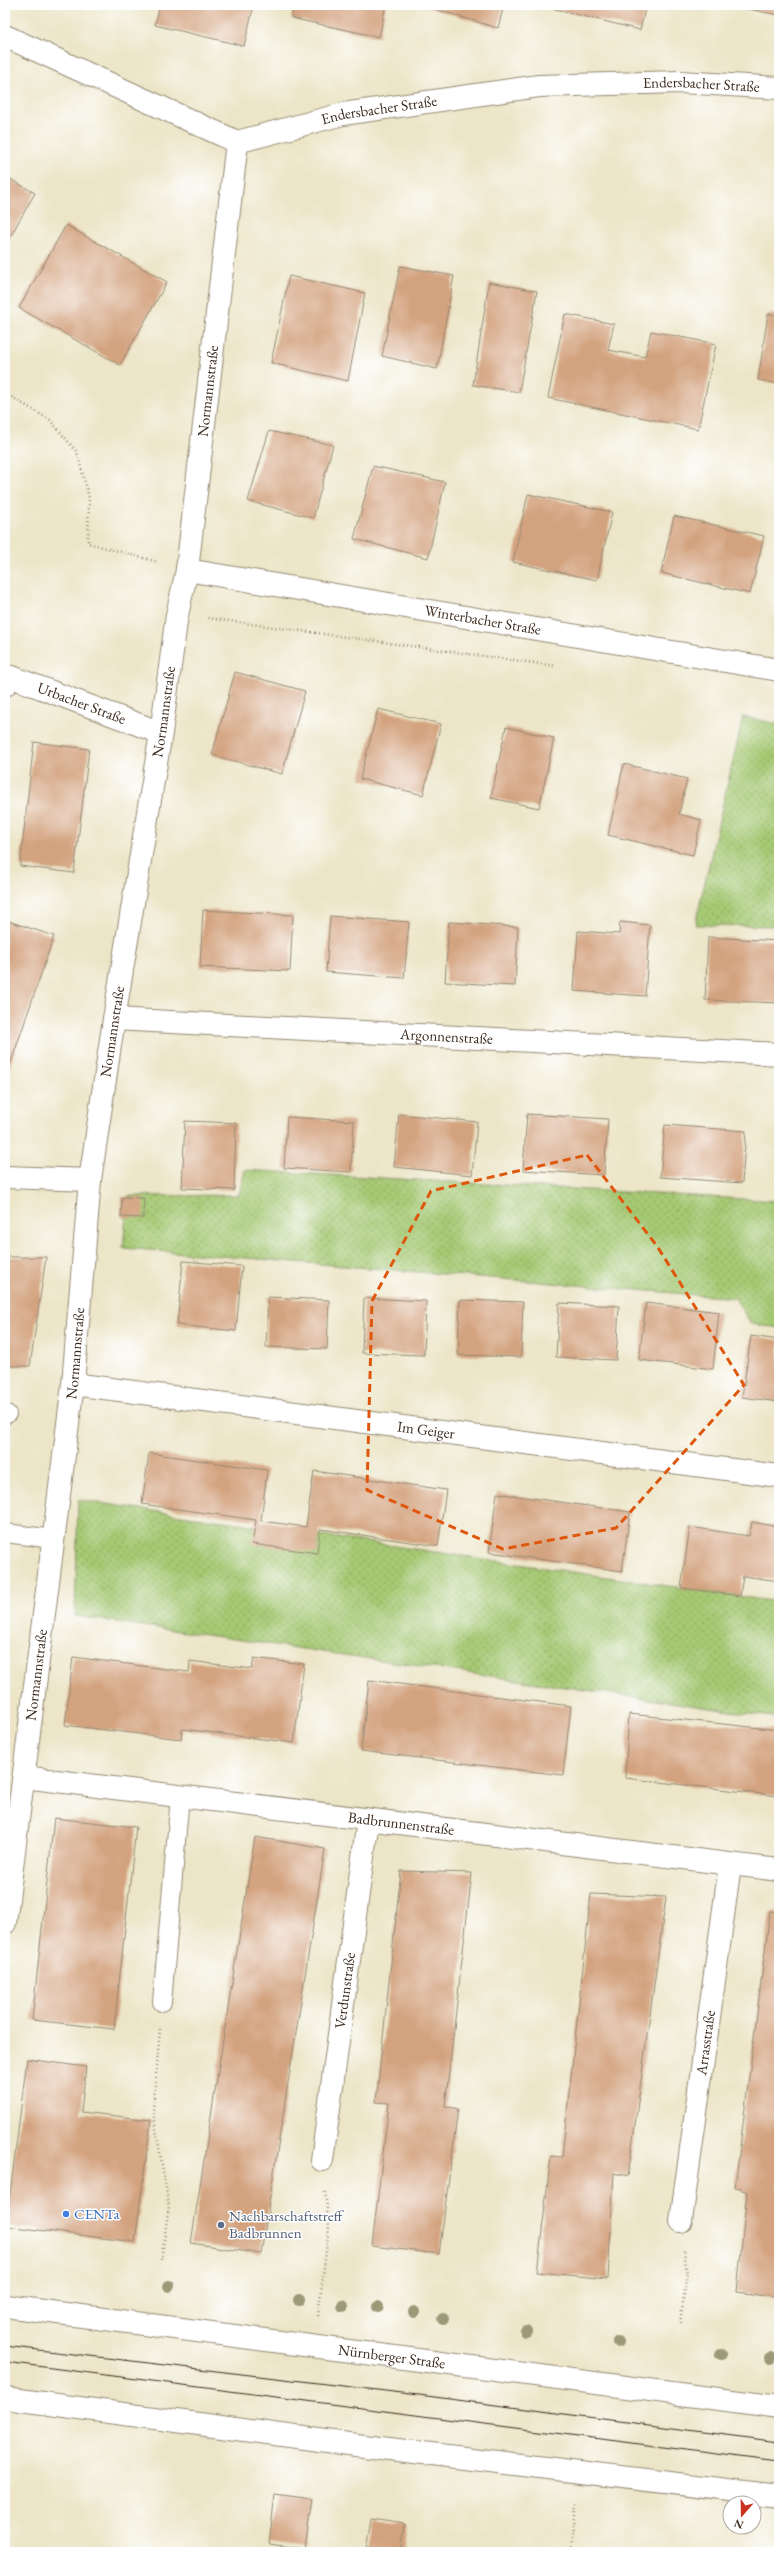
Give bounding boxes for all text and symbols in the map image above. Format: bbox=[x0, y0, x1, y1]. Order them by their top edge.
street label: Endersbacher Straße bbox=[642, 72, 760, 96]
street label: Endersbacher Straße bbox=[319, 91, 438, 128]
street label: Normannstraße bbox=[193, 344, 222, 438]
street label: Winterbacher Straße bbox=[423, 600, 543, 639]
street label: Normannstraße bbox=[147, 665, 179, 759]
street label: Urbacher Straße bbox=[35, 677, 129, 728]
street label: Normannstraße bbox=[95, 984, 128, 1078]
street label: Argonnenstraße bbox=[399, 1024, 494, 1048]
street label: Normannstraße bbox=[61, 1307, 88, 1400]
street label: Im Geiger bbox=[396, 1416, 456, 1443]
street label: Normannstraße bbox=[21, 1628, 51, 1722]
street label: Badbrunnenstraße bbox=[347, 1807, 455, 1839]
street label: Verdunstraße bbox=[330, 1951, 359, 2030]
street label: Arrasstraße bbox=[691, 2009, 719, 2077]
place label: CENTa bbox=[74, 2204, 119, 2223]
place label: Nachbarschaftstreff Badbrunnen bbox=[229, 2206, 345, 2242]
marker: CENTa bbox=[61, 2209, 71, 2219]
marker: Nachbarschaftstreff Badbrunnen bbox=[216, 2220, 226, 2230]
street label: Nürnberger Straße bbox=[337, 2340, 447, 2372]
north arrow bbox=[722, 2495, 762, 2535]
text: N bbox=[732, 2516, 745, 2532]

